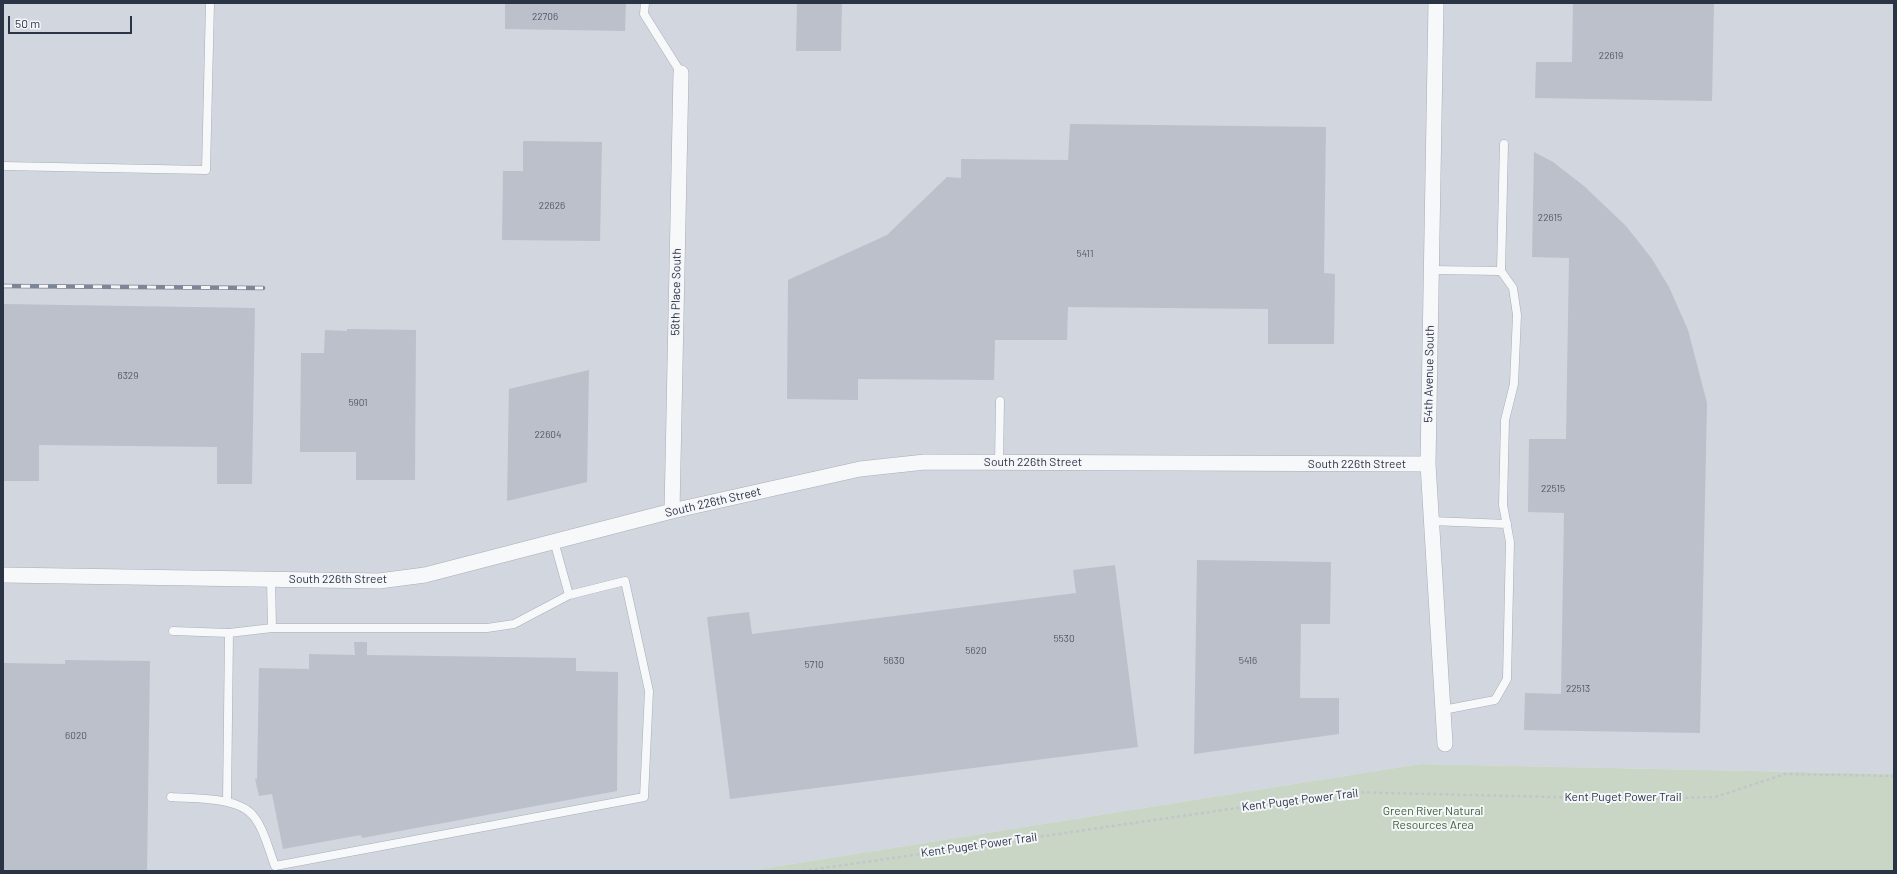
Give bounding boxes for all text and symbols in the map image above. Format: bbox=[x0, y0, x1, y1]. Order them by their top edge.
scale bar bbox=[10, 8, 134, 34]
house number: 22706 bbox=[532, 11, 558, 23]
text: 50 m bbox=[15, 16, 40, 30]
house number: 22619 bbox=[1599, 50, 1623, 62]
house number: 22626 bbox=[539, 200, 565, 212]
house number: 22615 bbox=[1538, 212, 1562, 224]
street label: 58th Place South bbox=[668, 248, 684, 336]
house number: 5411 bbox=[1077, 248, 1093, 260]
street label: 54th Avenue South bbox=[1421, 325, 1437, 423]
house number: 6329 bbox=[118, 370, 138, 382]
house number: 5901 bbox=[348, 397, 368, 409]
house number: 22604 bbox=[534, 429, 562, 441]
street label: South 226th Street bbox=[984, 455, 1082, 469]
street label: South 226th Street bbox=[1308, 457, 1406, 471]
house number: 22515 bbox=[1541, 483, 1565, 495]
street label: South 226th Street bbox=[664, 484, 762, 520]
street label: South 226th Street bbox=[289, 572, 387, 586]
house number: 5530 bbox=[1053, 633, 1075, 645]
house number: 5620 bbox=[965, 645, 987, 657]
house number: 5630 bbox=[883, 655, 905, 667]
house number: 5416 bbox=[1239, 655, 1257, 667]
house number: 5710 bbox=[804, 659, 824, 671]
house number: 22513 bbox=[1566, 683, 1590, 695]
house number: 6020 bbox=[65, 730, 87, 742]
street label: Kent Puget Power Trail bbox=[1241, 786, 1359, 814]
street label: Kent Puget Power Trail bbox=[1564, 790, 1682, 804]
park label: Green River Natural Resources Area bbox=[1383, 804, 1483, 832]
street label: Kent Puget Power Trail bbox=[920, 830, 1038, 860]

